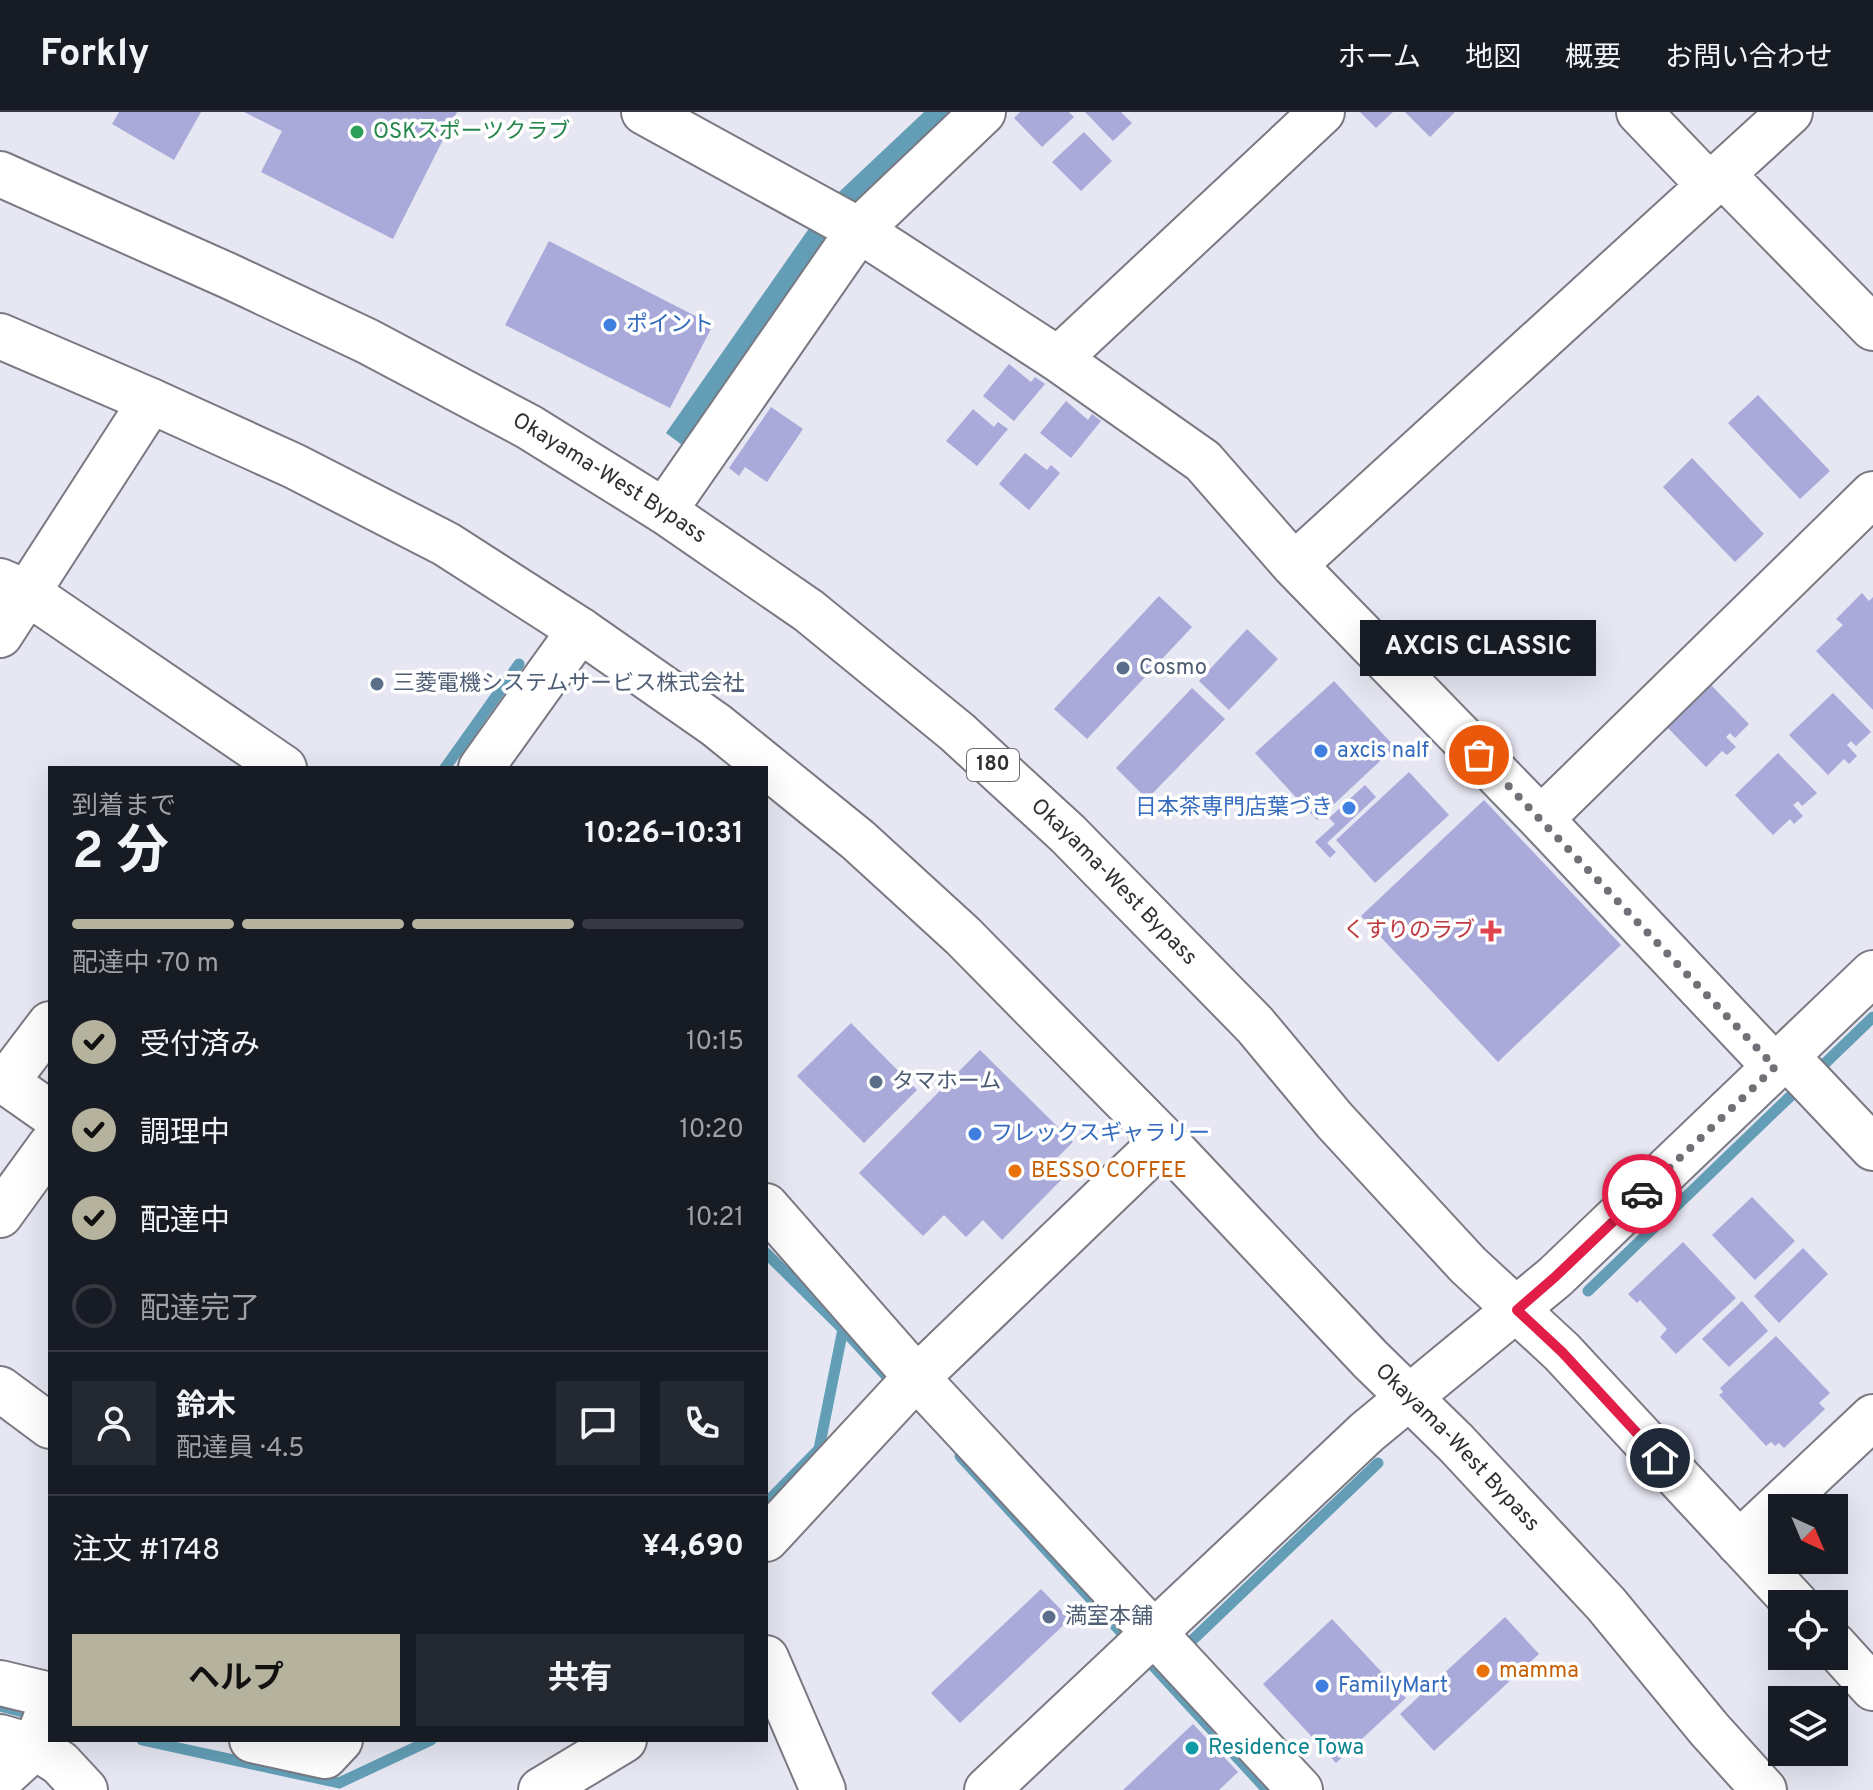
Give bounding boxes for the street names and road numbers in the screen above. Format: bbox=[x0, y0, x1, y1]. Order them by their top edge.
street label: Okayama-West Bypass bbox=[508, 407, 712, 550]
road number: 180 bbox=[967, 749, 1019, 781]
street label: Okayama-West Bypass bbox=[1025, 793, 1203, 971]
street label: Okayama-West Bypass bbox=[1369, 1358, 1545, 1537]

